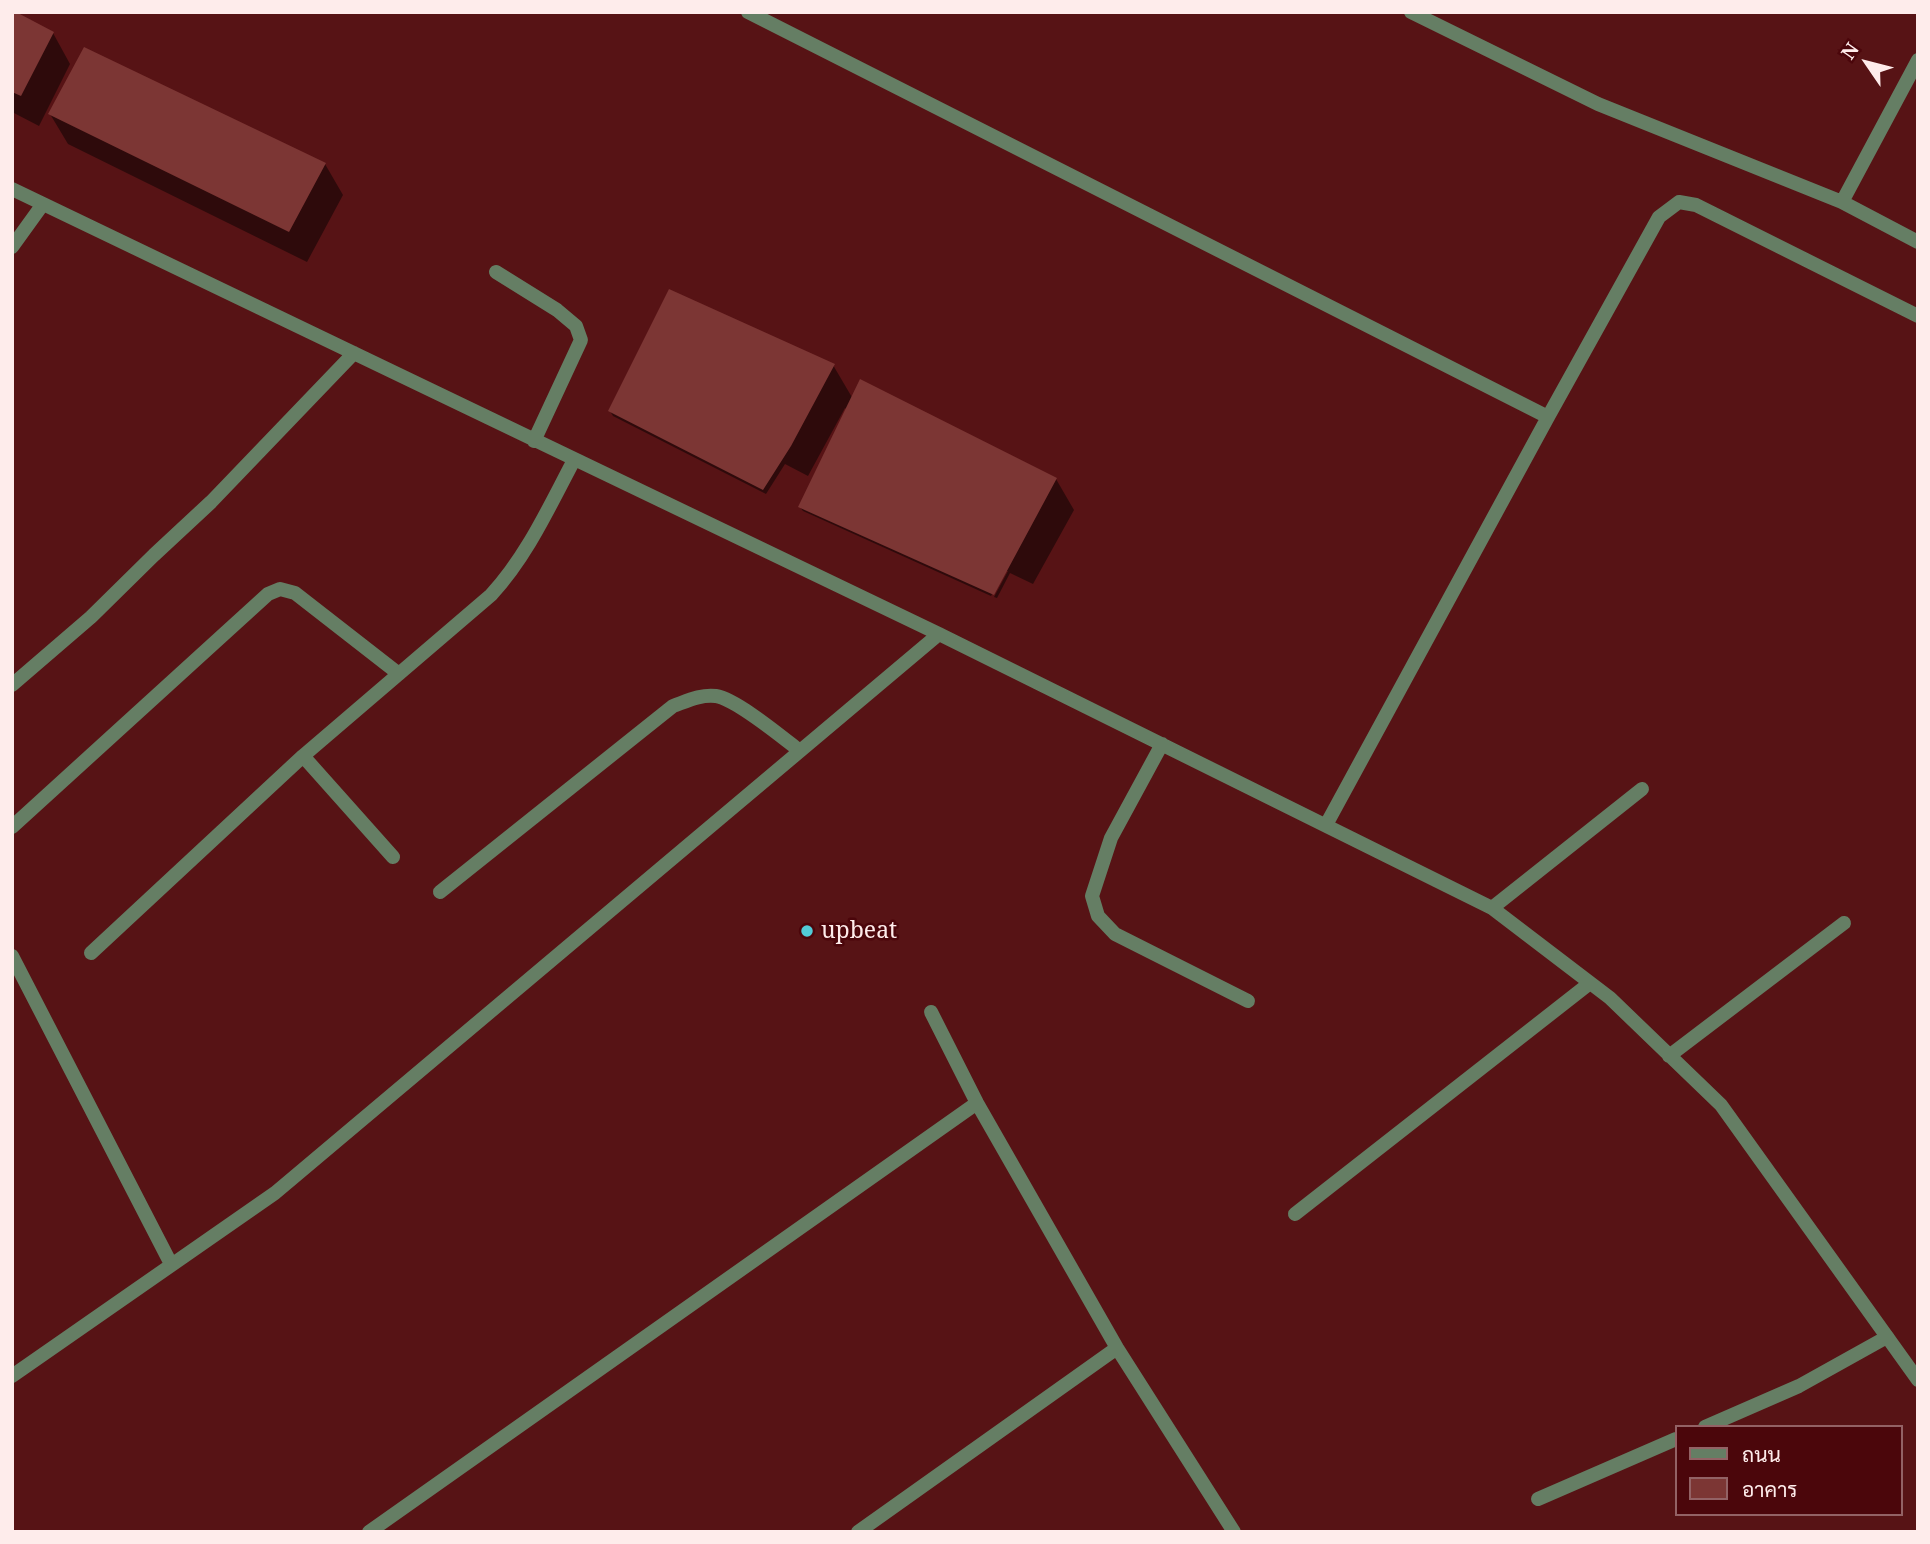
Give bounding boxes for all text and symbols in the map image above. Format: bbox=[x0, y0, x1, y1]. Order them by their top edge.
north arrow bbox=[1832, 28, 1902, 98]
text: N bbox=[1835, 37, 1865, 65]
place label: upbeat bbox=[821, 917, 897, 945]
marker: upbeat bbox=[799, 923, 815, 939]
legend bbox=[1674, 1425, 1902, 1516]
text: ถนน bbox=[1742, 1440, 1781, 1468]
text: อาคาร bbox=[1742, 1475, 1798, 1503]

